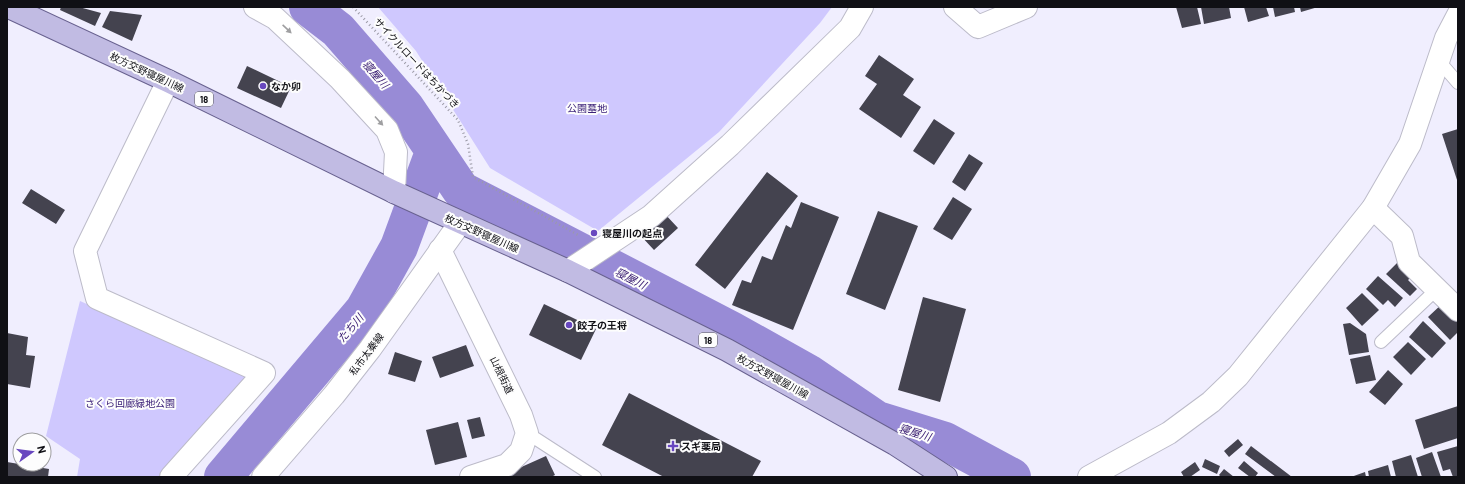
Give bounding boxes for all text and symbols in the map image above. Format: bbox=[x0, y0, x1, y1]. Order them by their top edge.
street label: サイクルロードはちかづき bbox=[372, 15, 462, 111]
one-way arrow bbox=[282, 24, 292, 34]
street label: 枚方交野寝屋川線 bbox=[108, 50, 186, 94]
water label: 寝屋川 bbox=[360, 57, 392, 91]
place label: なか卯 bbox=[271, 80, 301, 92]
marker: なか卯 bbox=[258, 81, 268, 91]
road number: 18 bbox=[195, 92, 213, 106]
park label: 公園墓地 bbox=[567, 102, 608, 114]
one-way arrow bbox=[374, 116, 383, 126]
street label: 枚方交野寝屋川線 bbox=[443, 211, 521, 255]
place label: 寝屋川の起点 bbox=[602, 227, 663, 239]
marker: 寝屋川の起点 bbox=[589, 228, 599, 238]
water label: 寝屋川 bbox=[613, 265, 650, 292]
water label: たち川 bbox=[334, 310, 366, 345]
place label: 餃子の王将 bbox=[577, 319, 627, 331]
marker: 餃子の王将 bbox=[564, 320, 574, 330]
street label: 私市太秦線 bbox=[346, 330, 386, 378]
road number: 18 bbox=[699, 333, 717, 347]
street label: 枚方交野寝屋川線 bbox=[735, 351, 811, 401]
street label: 山根街道 bbox=[488, 354, 516, 396]
park label: さくら回廊緑地公園 bbox=[85, 397, 175, 409]
water label: 寝屋川 bbox=[897, 421, 934, 443]
north arrow bbox=[12, 432, 52, 472]
place label: スギ薬局 bbox=[681, 440, 721, 452]
marker: スギ薬局 bbox=[668, 441, 678, 451]
text: N bbox=[35, 444, 49, 455]

